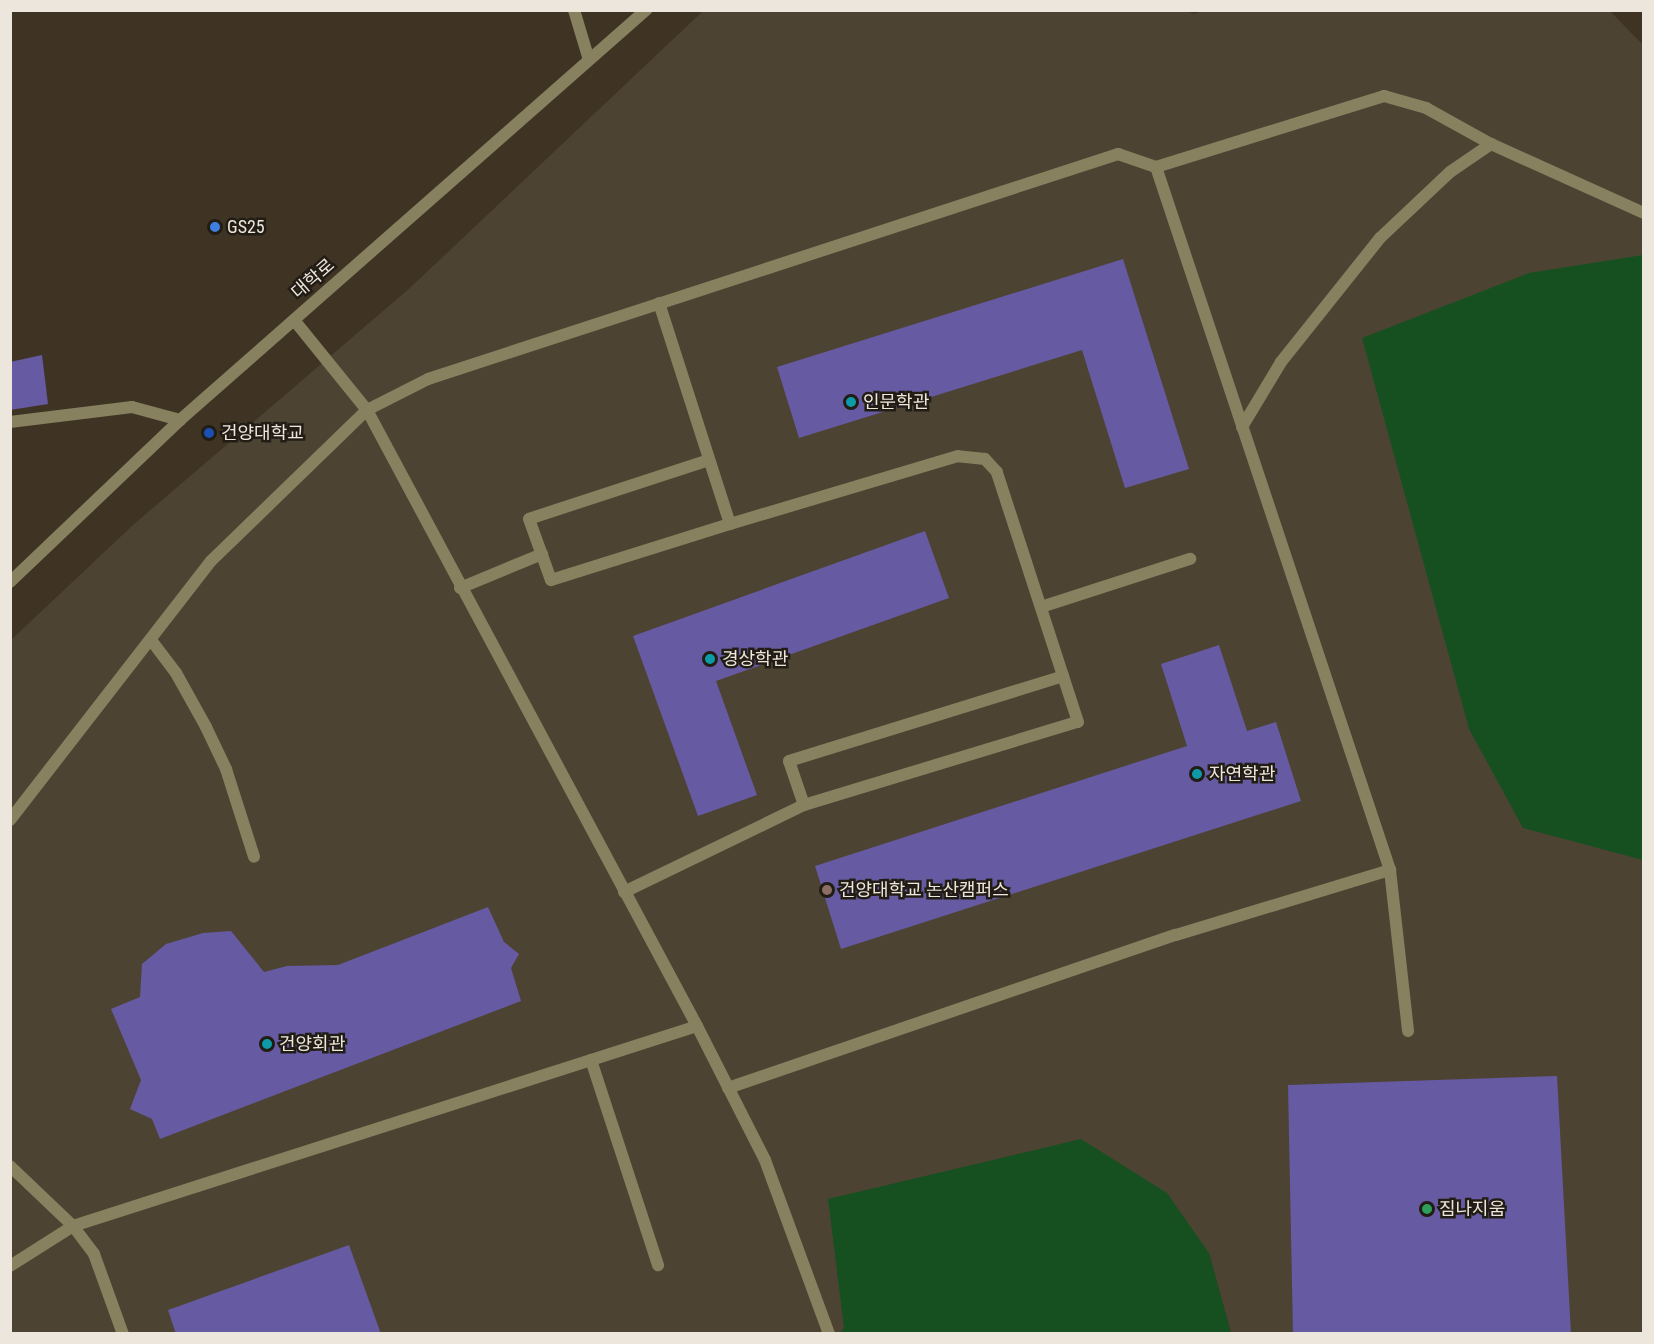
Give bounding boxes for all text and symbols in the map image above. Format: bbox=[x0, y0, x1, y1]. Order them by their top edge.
place label: GS25 bbox=[227, 216, 265, 238]
marker: GS25 bbox=[208, 220, 222, 234]
street label: 대학로 bbox=[287, 255, 339, 303]
place label: 인문학관 bbox=[863, 391, 929, 413]
marker: 인문학관 bbox=[844, 395, 858, 409]
place label: 건양대학교 bbox=[221, 422, 304, 444]
marker: 건양대학교 bbox=[202, 426, 216, 440]
place label: 경상학관 bbox=[722, 648, 788, 670]
marker: 경상학관 bbox=[703, 652, 717, 666]
place label: 자연학관 bbox=[1209, 763, 1275, 785]
marker: 자연학관 bbox=[1190, 767, 1204, 781]
place label: 건양대학교 논산캠퍼스 bbox=[839, 879, 1009, 901]
marker: 건양대학교 논산캠퍼스 bbox=[820, 883, 834, 897]
place label: 건양회관 bbox=[279, 1033, 345, 1055]
marker: 건양회관 bbox=[260, 1037, 274, 1051]
place label: 짐나지움 bbox=[1439, 1198, 1505, 1220]
marker: 짐나지움 bbox=[1420, 1202, 1434, 1216]

